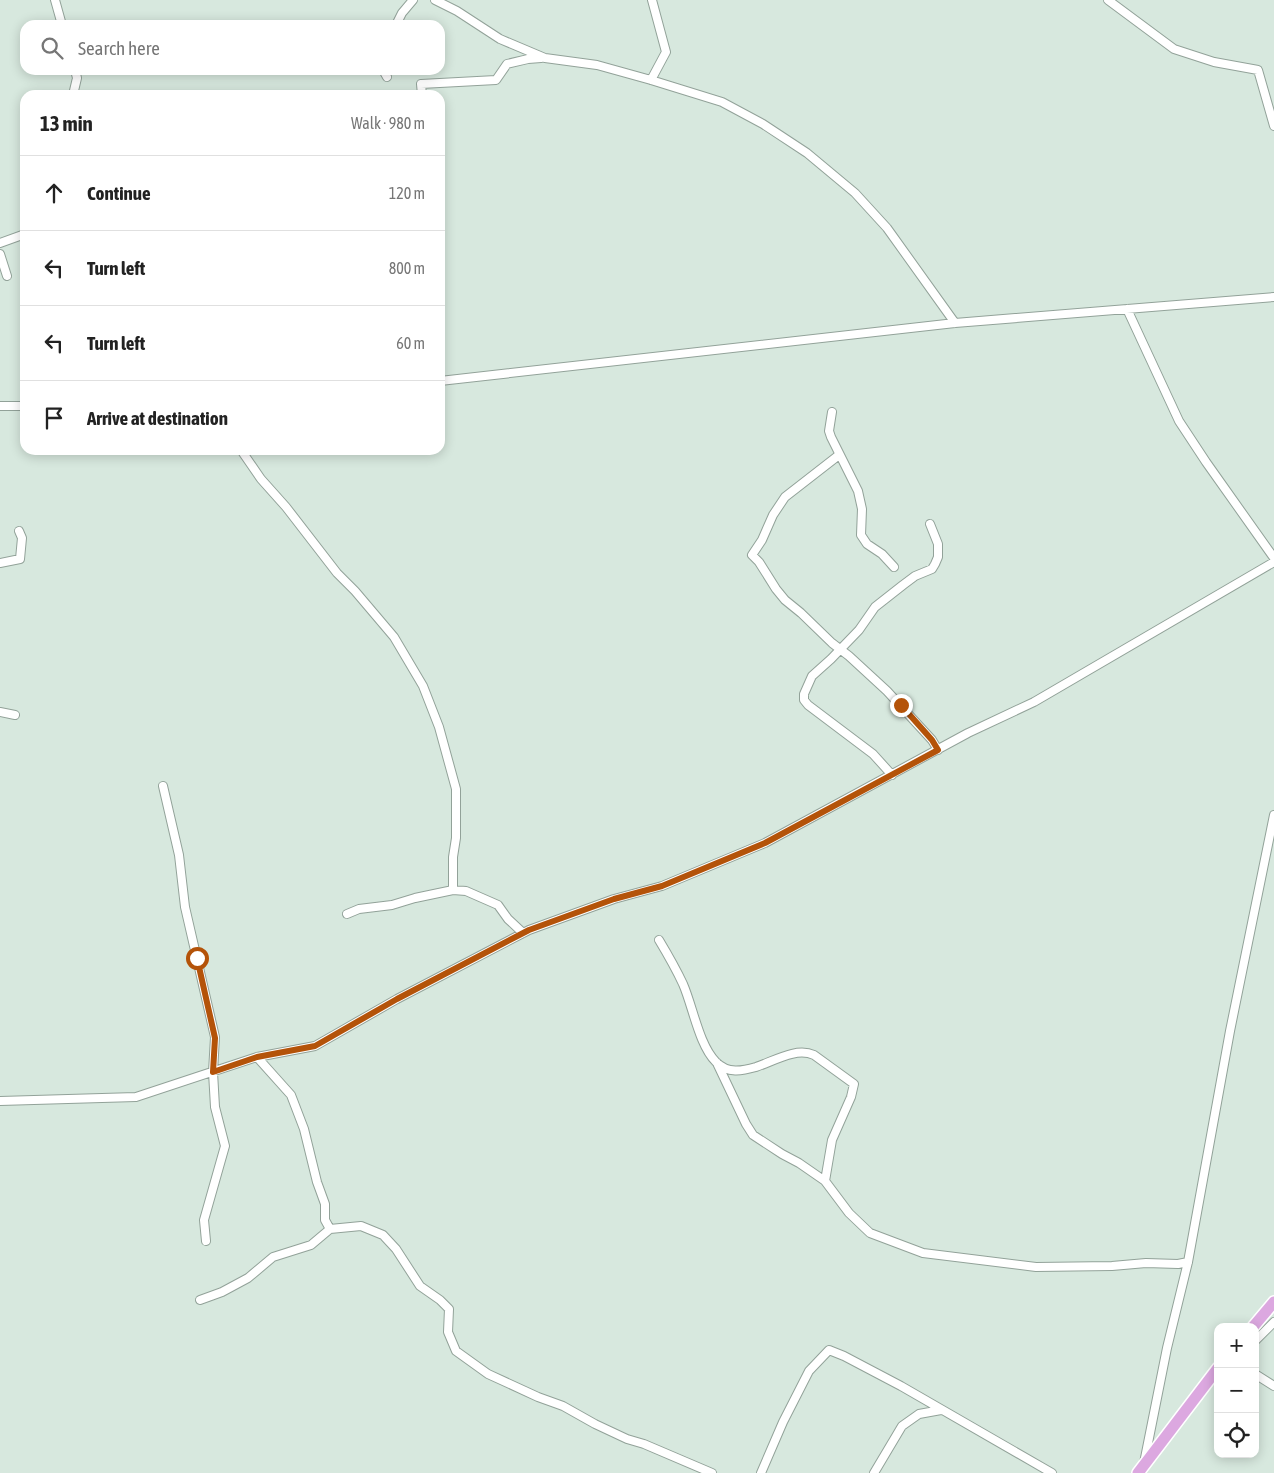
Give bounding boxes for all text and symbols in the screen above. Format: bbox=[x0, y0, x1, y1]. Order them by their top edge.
search box bbox=[20, 20, 445, 75]
icon: search bbox=[38, 34, 66, 62]
text: Search here bbox=[78, 37, 160, 59]
text: 13 min bbox=[40, 111, 93, 135]
text: Walk · 980 m bbox=[351, 114, 425, 132]
icon: ahead bbox=[40, 179, 68, 207]
text: Continue bbox=[87, 182, 151, 204]
text: 120 m bbox=[389, 184, 425, 202]
icon: left bbox=[40, 254, 68, 282]
text: Turn left bbox=[87, 257, 145, 279]
text: 800 m bbox=[389, 259, 425, 277]
icon: left bbox=[40, 329, 68, 357]
text: Turn left bbox=[87, 332, 145, 354]
text: 60 m bbox=[396, 334, 425, 352]
icon: arrive bbox=[40, 404, 68, 432]
text: Arrive at destination bbox=[87, 407, 228, 429]
route end bbox=[890, 694, 913, 717]
route start bbox=[186, 947, 209, 970]
map controls bbox=[1214, 1323, 1259, 1458]
button: + bbox=[1214, 1323, 1259, 1368]
button: − bbox=[1214, 1368, 1259, 1413]
button: locate bbox=[1214, 1413, 1259, 1458]

